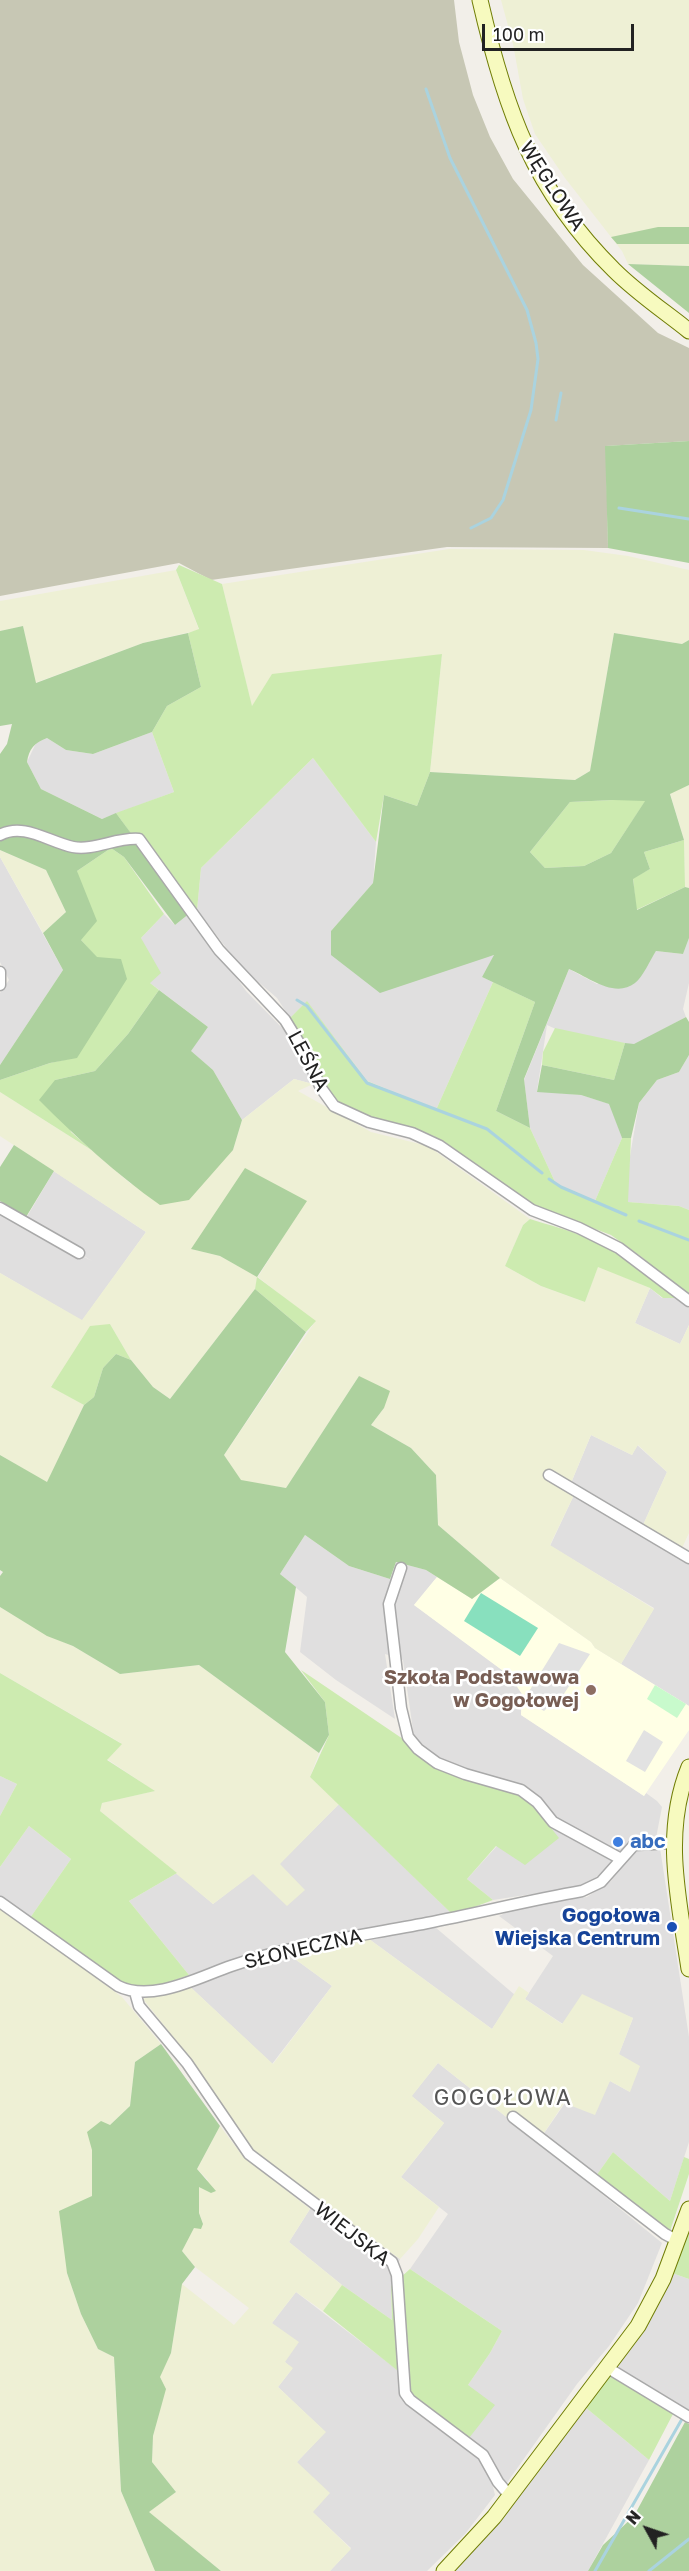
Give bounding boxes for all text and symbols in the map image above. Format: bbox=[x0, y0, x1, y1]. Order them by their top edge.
scale bar bbox=[485, 12, 636, 50]
text: 100 m bbox=[493, 23, 544, 45]
street label: WĘGLOWA bbox=[514, 137, 590, 235]
street label: LEŚNA bbox=[282, 1027, 334, 1095]
place label: Szkoła Podstawowa w Gogołowej bbox=[384, 1666, 579, 1713]
marker: Szkoła Podstawowa w Gogołowej bbox=[584, 1683, 598, 1697]
place label: abc bbox=[630, 1830, 665, 1854]
marker: abc bbox=[611, 1835, 625, 1849]
place label: Gogołowa Wiejska Centrum bbox=[495, 1904, 660, 1951]
marker: Gogołowa Wiejska Centrum bbox=[665, 1920, 679, 1934]
street label: SŁONECZNA bbox=[242, 1924, 364, 1974]
district label: GOGOŁOWA bbox=[434, 2085, 572, 2111]
street label: WIEJSKA bbox=[309, 2197, 395, 2271]
north arrow bbox=[617, 2499, 677, 2559]
text: N bbox=[622, 2506, 645, 2529]

